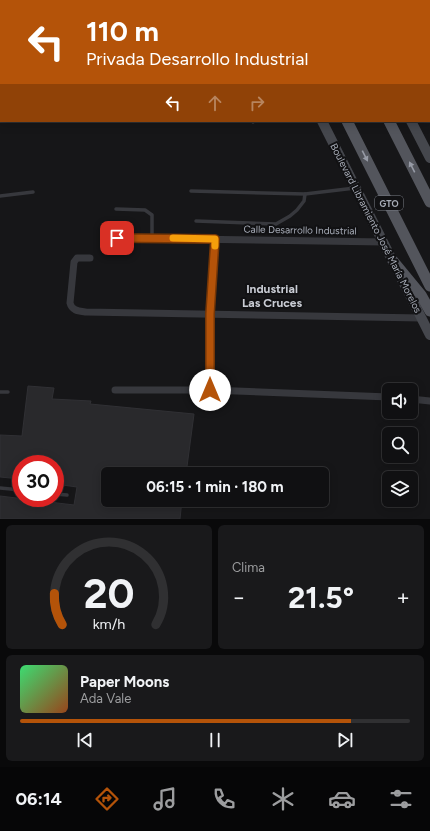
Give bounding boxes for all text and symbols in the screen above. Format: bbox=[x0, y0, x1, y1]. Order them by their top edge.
text: 110 m bbox=[86, 14, 159, 48]
icon: left bbox=[20, 16, 72, 68]
text: Privada Desarrollo Industrial bbox=[86, 48, 308, 70]
icon: left bbox=[162, 92, 184, 114]
icon: ahead bbox=[204, 92, 226, 114]
icon: right bbox=[246, 92, 268, 114]
street label: Boulevard Libramiento José María Morelos bbox=[327, 141, 425, 315]
one-way arrow bbox=[362, 150, 368, 162]
one-way arrow bbox=[409, 162, 415, 173]
road number: GTO bbox=[375, 196, 403, 210]
pin bbox=[100, 221, 134, 255]
street label: Calle Desarrollo Industrial bbox=[243, 223, 357, 237]
icon: arrive bbox=[106, 227, 128, 249]
district label: Industrial Las Cruces bbox=[242, 282, 302, 310]
position arrow bbox=[189, 369, 231, 411]
map controls bbox=[382, 383, 418, 507]
button: sound bbox=[382, 383, 418, 419]
button: search bbox=[382, 427, 418, 463]
speed limit sign: 30 bbox=[12, 455, 64, 507]
button: layers bbox=[382, 471, 418, 507]
text: 06:15 · 1 min · 180 m bbox=[146, 478, 284, 496]
text: Clima bbox=[232, 560, 265, 575]
text: 20 bbox=[83, 568, 135, 618]
text: 21.5° bbox=[288, 579, 354, 616]
text: − bbox=[232, 584, 246, 611]
text: + bbox=[396, 584, 410, 611]
text: km/h bbox=[93, 615, 125, 633]
text: Paper Moons bbox=[80, 673, 169, 691]
text: Ada Vale bbox=[80, 691, 131, 706]
icon: previous bbox=[74, 729, 96, 751]
icon: pause bbox=[204, 729, 226, 751]
icon: next bbox=[334, 729, 356, 751]
icon: directions bbox=[93, 785, 121, 813]
icon: music bbox=[151, 785, 179, 813]
icon: phone bbox=[210, 785, 238, 813]
icon: climate bbox=[269, 785, 297, 813]
icon: car bbox=[328, 785, 356, 813]
icon: filters bbox=[387, 785, 415, 813]
text: 06:14 bbox=[15, 788, 62, 810]

